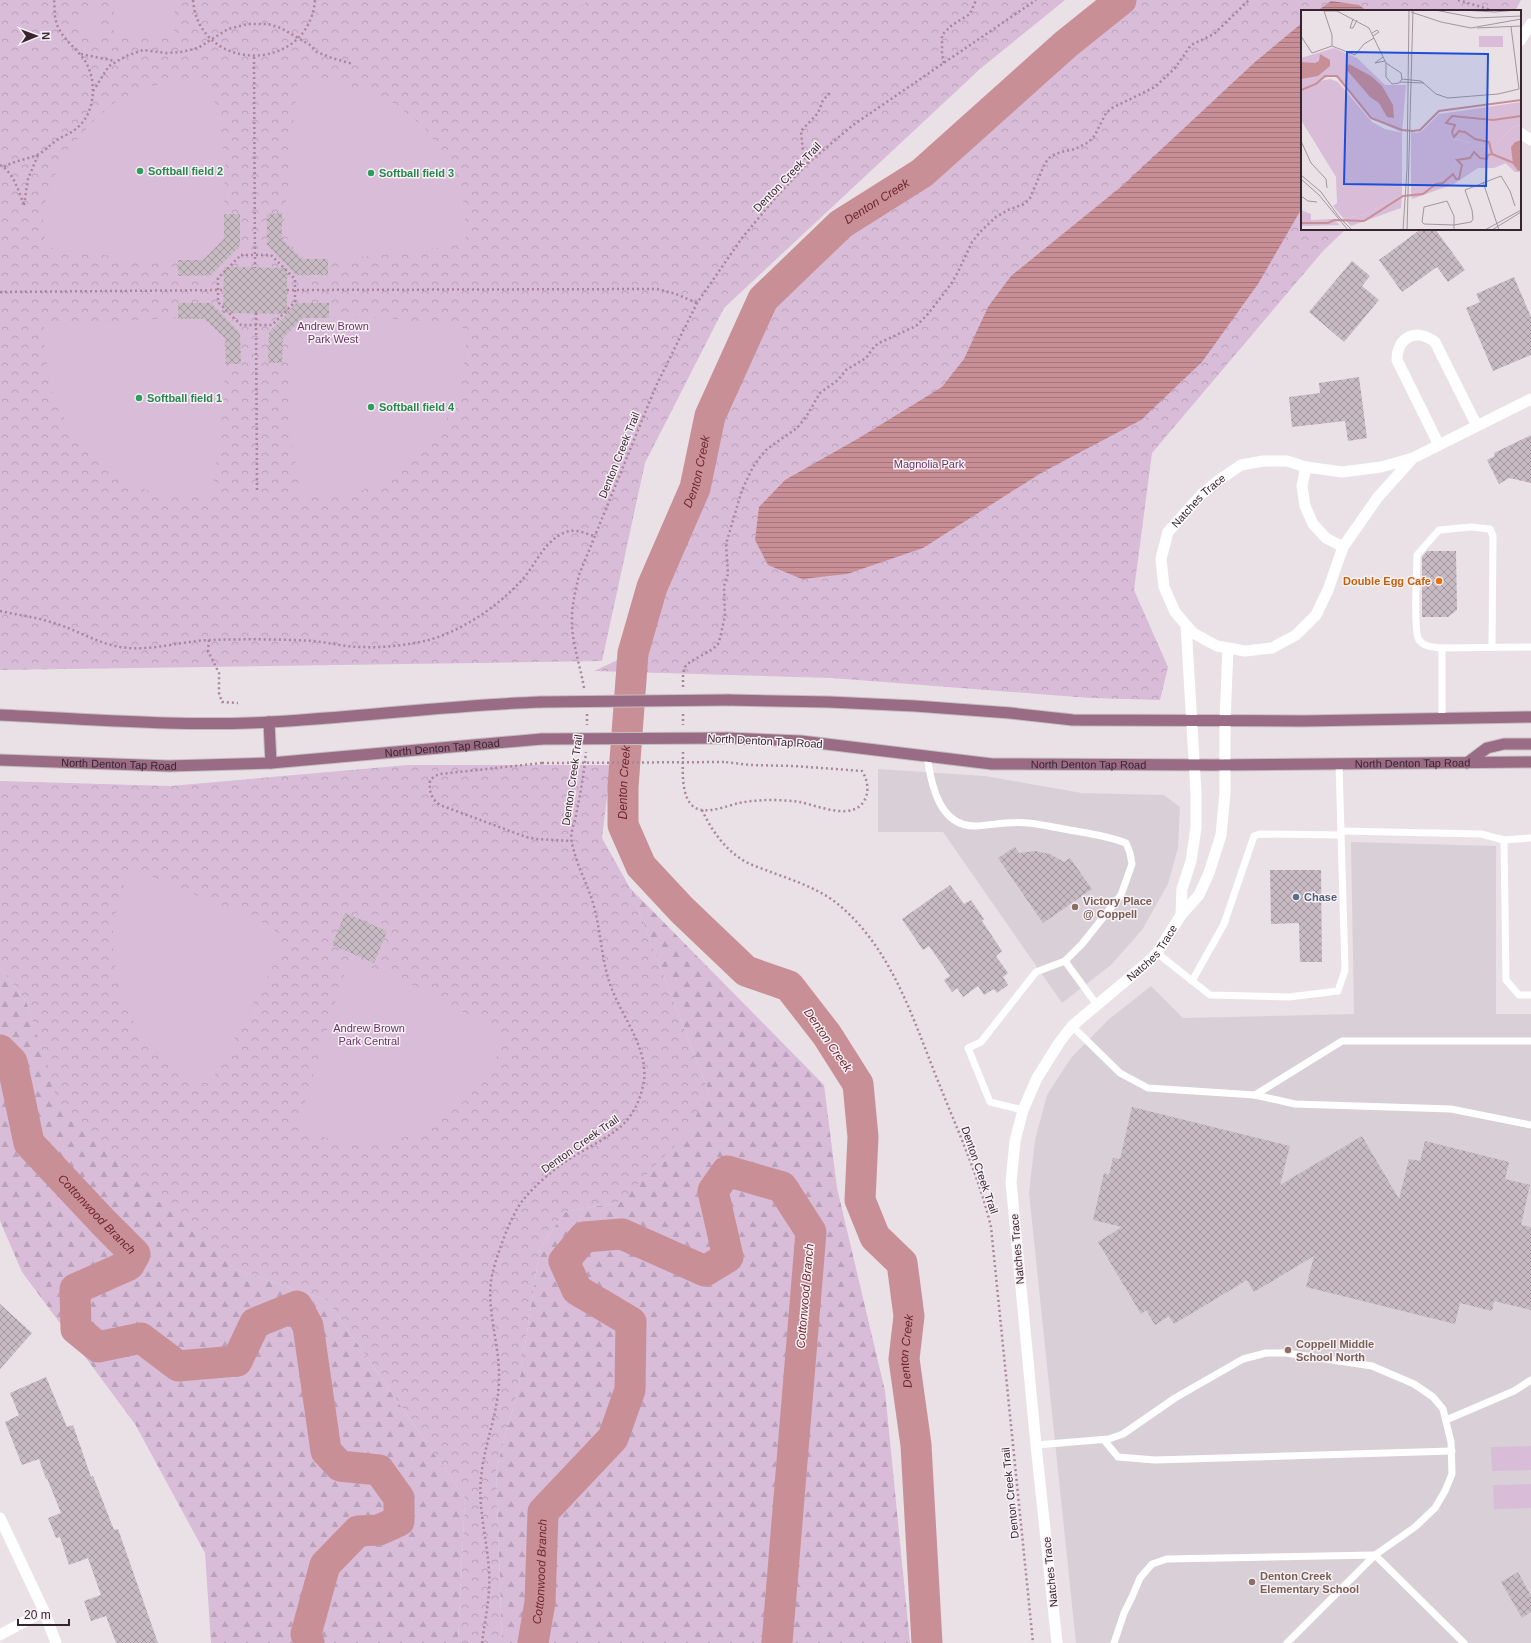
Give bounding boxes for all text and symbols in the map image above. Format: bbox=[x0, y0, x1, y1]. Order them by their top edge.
inset map bbox=[1301, 10, 1521, 230]
north arrow bbox=[16, 16, 56, 56]
text: N bbox=[40, 32, 52, 40]
street label: Denton Creek Trail bbox=[751, 140, 823, 214]
place label: Softball field 2 bbox=[148, 165, 223, 177]
marker: Softball field 2 bbox=[135, 166, 145, 176]
place label: Softball field 3 bbox=[379, 167, 454, 179]
marker: Softball field 3 bbox=[366, 168, 376, 178]
water label: Denton Creek bbox=[842, 175, 913, 227]
park label: Andrew Brown Park West bbox=[297, 320, 369, 345]
place label: Softball field 1 bbox=[147, 392, 222, 404]
marker: Softball field 1 bbox=[134, 393, 144, 403]
place label: Softball field 4 bbox=[379, 401, 455, 413]
marker: Softball field 4 bbox=[366, 402, 376, 412]
street label: Denton Creek Trail bbox=[596, 410, 642, 500]
water label: Denton Creek bbox=[680, 433, 713, 510]
park label: Magnolia Park bbox=[894, 458, 965, 470]
street label: Natches Trace bbox=[1169, 472, 1228, 530]
place label: Double Egg Cafe bbox=[1343, 575, 1431, 587]
marker: Double Egg Cafe bbox=[1434, 576, 1444, 586]
street label: North Denton Tap Road bbox=[707, 732, 823, 750]
street label: Denton Creek Trail bbox=[560, 734, 584, 826]
street label: North Denton Tap Road bbox=[384, 737, 500, 759]
water label: Denton Creek bbox=[616, 744, 633, 820]
street label: North Denton Tap Road bbox=[61, 756, 177, 772]
street label: North Denton Tap Road bbox=[1355, 757, 1470, 770]
street label: North Denton Tap Road bbox=[1031, 758, 1146, 771]
place label: Chase bbox=[1304, 891, 1337, 903]
marker: Chase bbox=[1291, 892, 1301, 902]
place label: Victory Place @ Coppell bbox=[1083, 895, 1152, 920]
marker: Victory Place @ Coppell bbox=[1070, 902, 1080, 912]
street label: Natches Trace bbox=[1124, 923, 1179, 983]
water label: Denton Creek bbox=[801, 1006, 856, 1075]
park label: Andrew Brown Park Central bbox=[333, 1022, 405, 1047]
street label: Denton Creek Trail bbox=[539, 1113, 621, 1175]
street label: Denton Creek Trail bbox=[959, 1125, 1001, 1215]
water label: Cottonwood Branch bbox=[55, 1171, 138, 1257]
street label: Natches Trace bbox=[1008, 1213, 1026, 1285]
water label: Cottonwood Branch bbox=[793, 1243, 817, 1349]
water label: Denton Creek bbox=[897, 1313, 916, 1389]
place label: Coppell Middle School North bbox=[1296, 1338, 1374, 1363]
marker: Coppell Middle School North bbox=[1283, 1345, 1293, 1355]
street label: Denton Creek Trail bbox=[999, 1447, 1021, 1539]
water label: Cottonwood Branch bbox=[529, 1518, 550, 1625]
street label: Natches Trace bbox=[1040, 1536, 1060, 1608]
place label: Denton Creek Elementary School bbox=[1260, 1570, 1359, 1595]
marker: Denton Creek Elementary School bbox=[1247, 1577, 1257, 1587]
scale bar bbox=[18, 1601, 69, 1627]
text: 20 m bbox=[24, 1608, 51, 1622]

